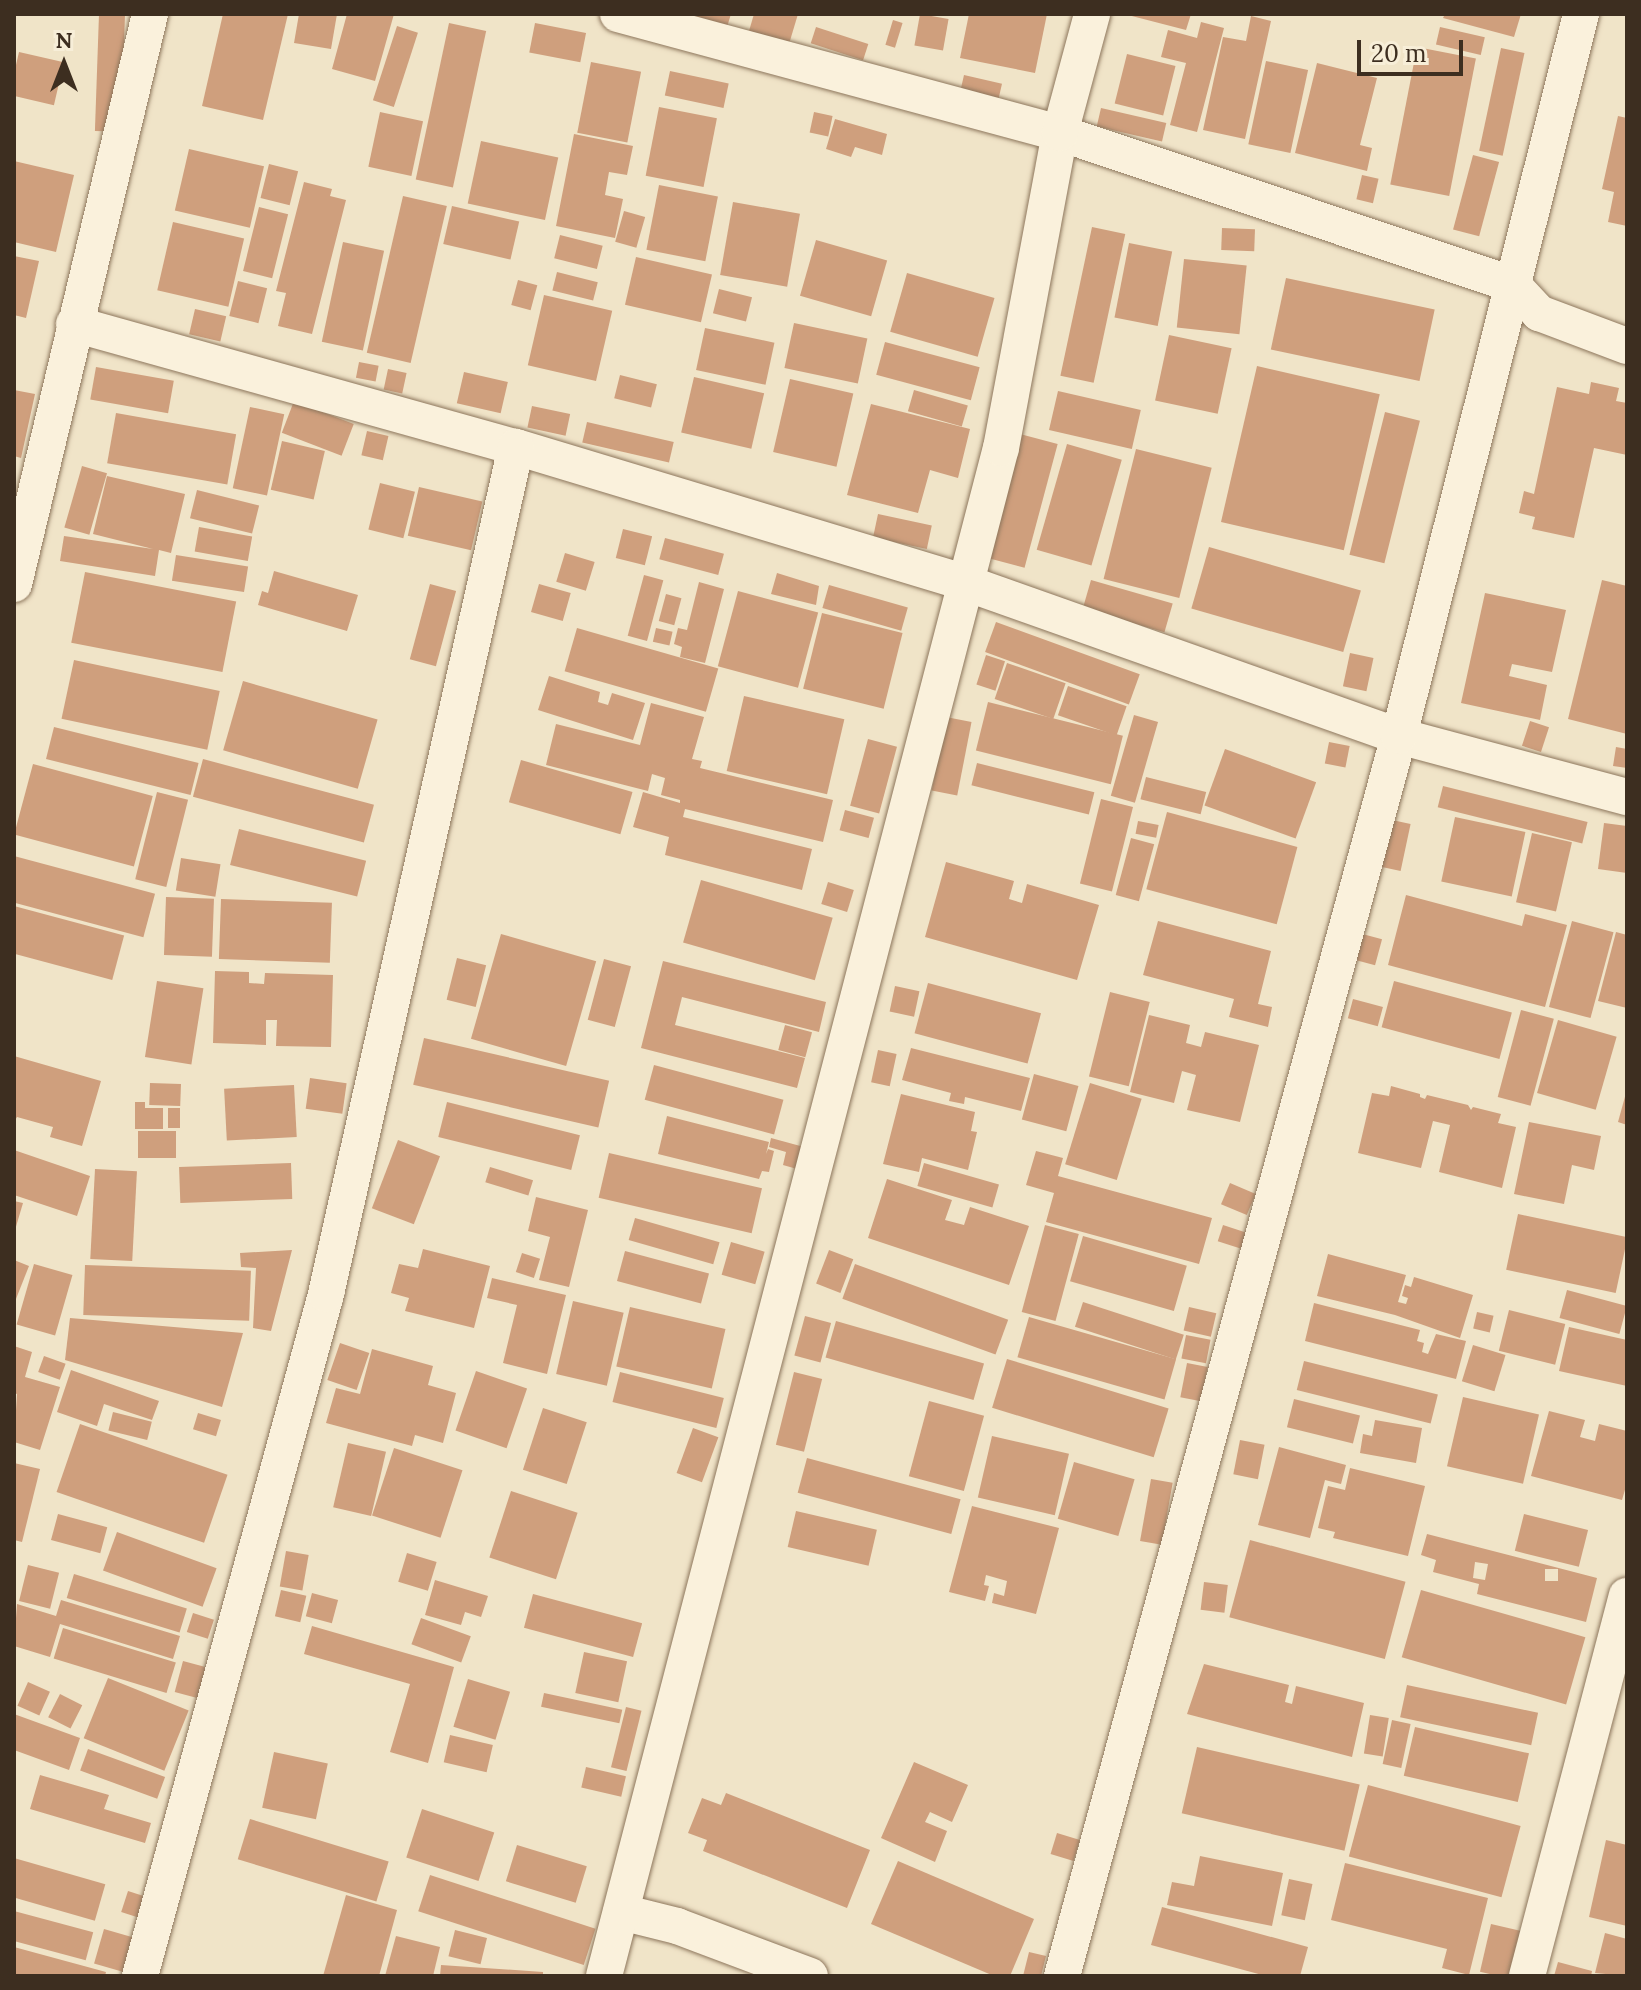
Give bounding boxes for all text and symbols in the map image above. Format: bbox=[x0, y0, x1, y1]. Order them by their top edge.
north arrow bbox=[24, 24, 104, 104]
scale bar bbox=[1361, 24, 1467, 74]
text: N bbox=[55, 26, 73, 54]
text: 20 m bbox=[1371, 38, 1427, 69]

